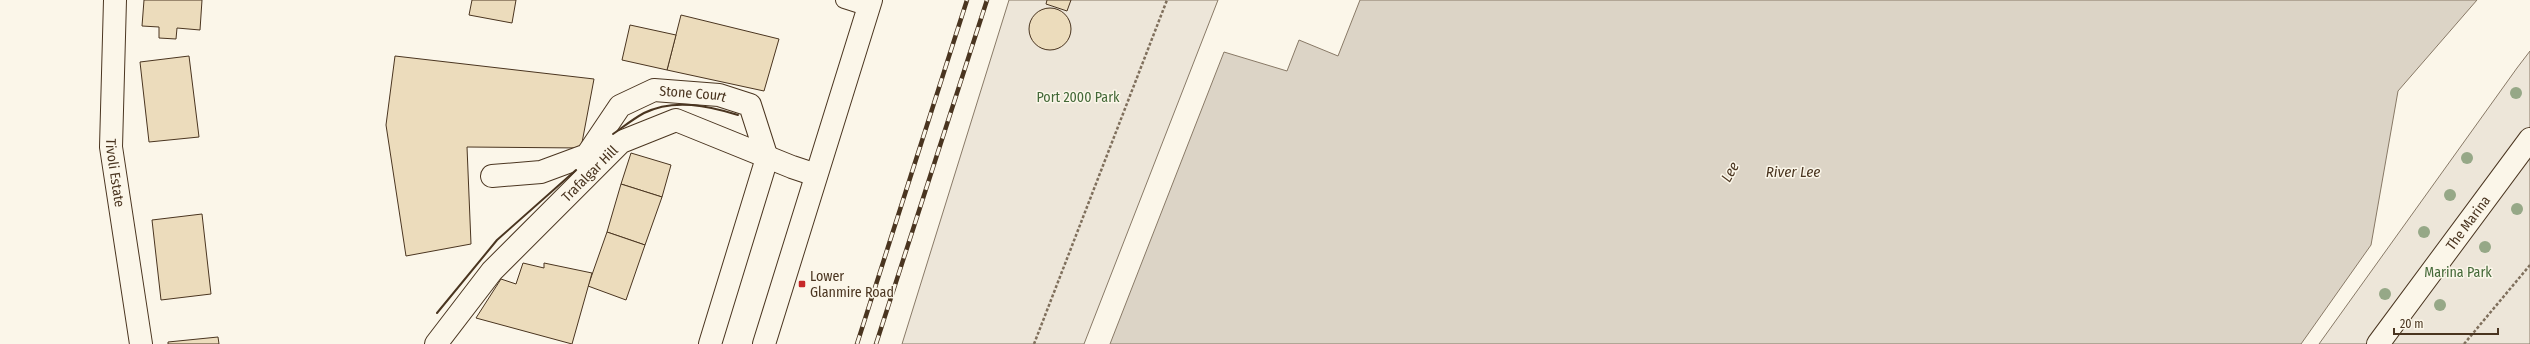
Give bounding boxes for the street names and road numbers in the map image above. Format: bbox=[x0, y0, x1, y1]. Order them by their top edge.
street label: Stone Court bbox=[659, 82, 729, 106]
street label: Tivoli Estate bbox=[102, 138, 129, 208]
street label: Trafalgar Hill bbox=[558, 142, 621, 205]
street label: The Marina bbox=[2442, 192, 2494, 253]

